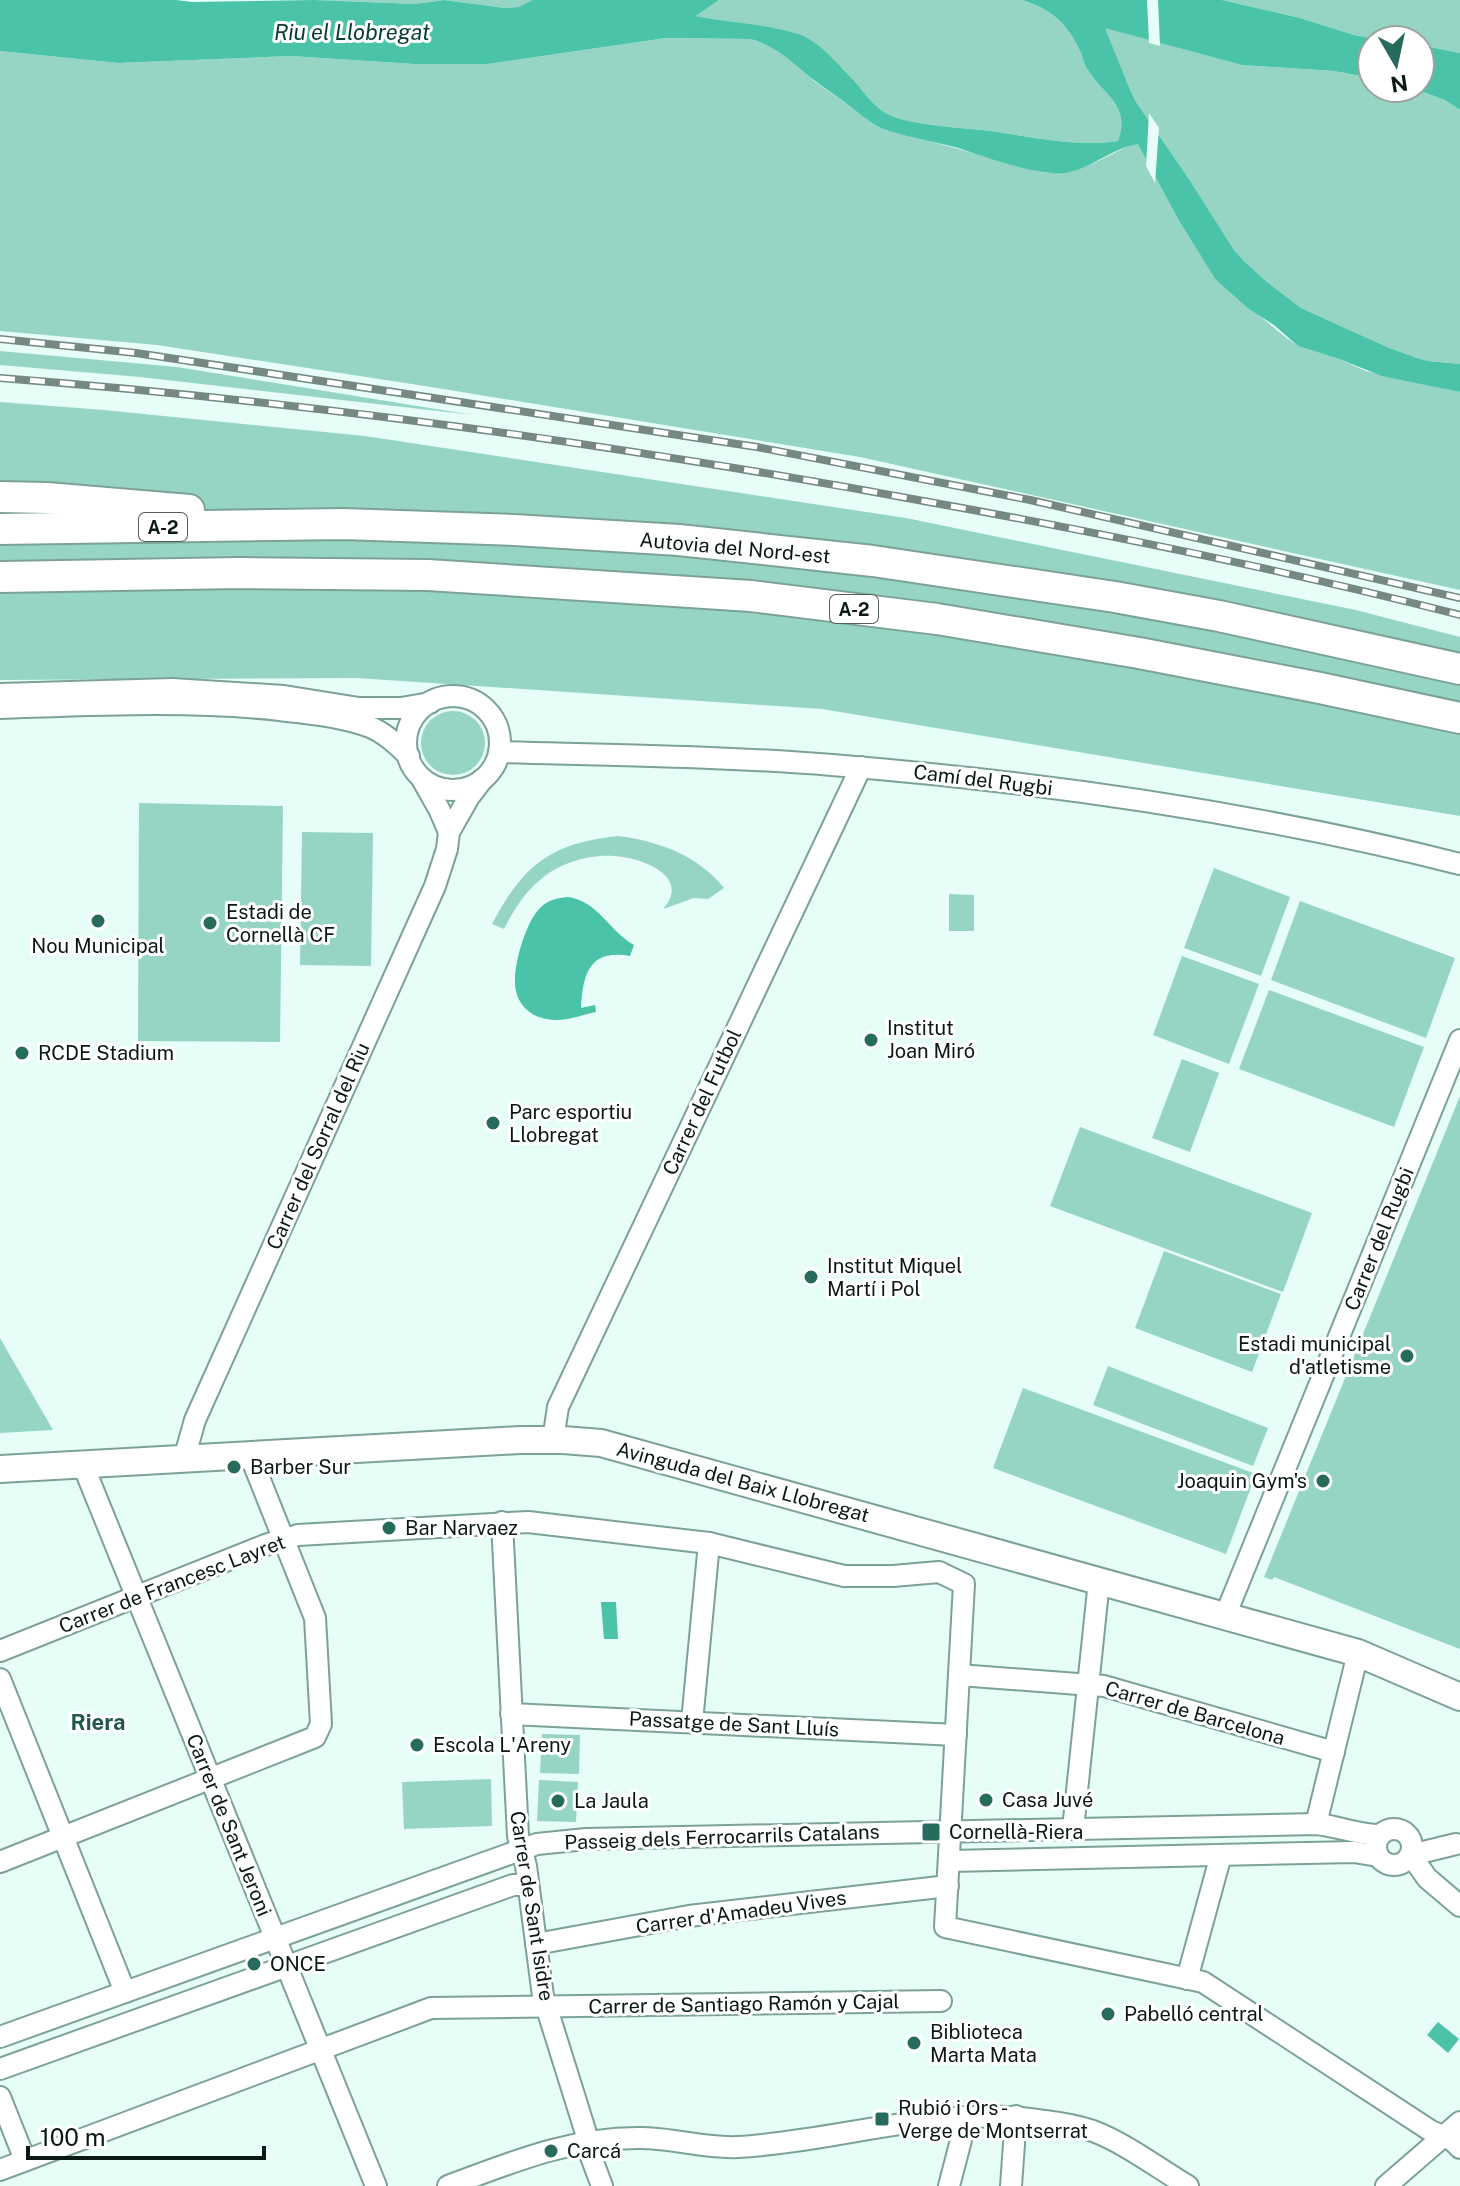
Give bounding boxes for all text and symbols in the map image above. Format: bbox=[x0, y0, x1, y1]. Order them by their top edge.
water label: Riu el Llobregat bbox=[274, 19, 431, 45]
north arrow bbox=[1356, 24, 1436, 104]
text: N bbox=[1389, 70, 1410, 98]
road number: A-2 bbox=[139, 513, 187, 541]
street label: Autovia del Nord-est bbox=[639, 528, 831, 568]
road number: A-2 bbox=[830, 595, 878, 623]
street label: Camí del Rugbi bbox=[912, 760, 1054, 800]
place label: Estadi de Cornellà CF bbox=[226, 900, 335, 947]
marker: Nou Municipal bbox=[89, 912, 107, 930]
marker: Estadi de Cornellà CF bbox=[201, 914, 219, 932]
place label: Nou Municipal bbox=[31, 934, 165, 958]
place label: Institut Joan Miró bbox=[887, 1016, 975, 1063]
street label: Carrer del Futbol bbox=[658, 1025, 746, 1179]
marker: Institut Joan Miró bbox=[862, 1031, 880, 1049]
street label: Carrer del Sorral del Riu bbox=[261, 1039, 375, 1253]
place label: RCDE Stadium bbox=[38, 1041, 174, 1065]
marker: RCDE Stadium bbox=[13, 1044, 31, 1062]
place label: Parc esportiu Llobregat bbox=[509, 1100, 632, 1147]
marker: Parc esportiu Llobregat bbox=[484, 1114, 502, 1132]
street label: Carrer del Rugbi bbox=[1339, 1164, 1419, 1314]
place label: Institut Miquel Martí i Pol bbox=[827, 1254, 962, 1301]
marker: Institut Miquel Martí i Pol bbox=[802, 1268, 820, 1286]
place label: Estadi municipal d'atletisme bbox=[1238, 1332, 1391, 1379]
marker: Estadi municipal d'atletisme bbox=[1398, 1347, 1416, 1365]
street label: Avinguda del Baix Llobregat bbox=[614, 1437, 872, 1527]
place label: Barber Sur bbox=[250, 1455, 351, 1479]
marker: Barber Sur bbox=[225, 1458, 243, 1476]
place label: Joaquin Gym's bbox=[1177, 1469, 1307, 1493]
marker: Joaquin Gym's bbox=[1314, 1472, 1332, 1490]
place label: Bar Narvaez bbox=[405, 1516, 518, 1540]
marker: Bar Narvaez bbox=[380, 1519, 398, 1537]
street label: Carrer de Francesc Layret bbox=[55, 1530, 289, 1638]
street label: Carrer de Barcelona bbox=[1102, 1676, 1288, 1750]
street label: Passatge de Sant Lluís bbox=[628, 1707, 840, 1741]
district label: Riera bbox=[70, 1709, 126, 1735]
street label: Carrer de Sant Jeroni bbox=[181, 1730, 277, 1920]
place label: Escola L'Areny bbox=[433, 1733, 571, 1757]
marker: Escola L'Areny bbox=[408, 1736, 426, 1754]
place label: Casa Juvé bbox=[1002, 1788, 1093, 1812]
place label: La Jaula bbox=[574, 1789, 649, 1813]
marker: Casa Juvé bbox=[977, 1791, 995, 1809]
marker: La Jaula bbox=[549, 1792, 567, 1810]
street label: Carrer de Sant Isidre bbox=[505, 1809, 559, 2003]
street label: Passeig dels Ferrocarrils Catalans bbox=[564, 1820, 880, 1854]
place label: Cornellà-Riera bbox=[949, 1820, 1083, 1844]
marker: Cornellà-Riera bbox=[920, 1821, 942, 1843]
street label: Carrer d'Amadeu Vives bbox=[634, 1885, 848, 1939]
place label: ONCE bbox=[270, 1952, 326, 1976]
marker: ONCE bbox=[245, 1955, 263, 1973]
street label: Carrer de Santiago Ramón y Cajal bbox=[588, 1989, 900, 2019]
place label: Pabelló central bbox=[1124, 2002, 1264, 2026]
marker: Pabelló central bbox=[1099, 2005, 1117, 2023]
place label: Biblioteca Marta Mata bbox=[930, 2020, 1037, 2067]
marker: Biblioteca Marta Mata bbox=[905, 2034, 923, 2052]
place label: Rubió i Ors - Verge de Montserrat bbox=[898, 2096, 1088, 2143]
scale bar bbox=[28, 2110, 264, 2160]
marker: Rubió i Ors - Verge de Montserrat bbox=[873, 2110, 891, 2128]
text: 100 m bbox=[40, 2123, 106, 2151]
place label: Carcá bbox=[567, 2139, 621, 2163]
marker: Carcá bbox=[542, 2142, 560, 2160]

